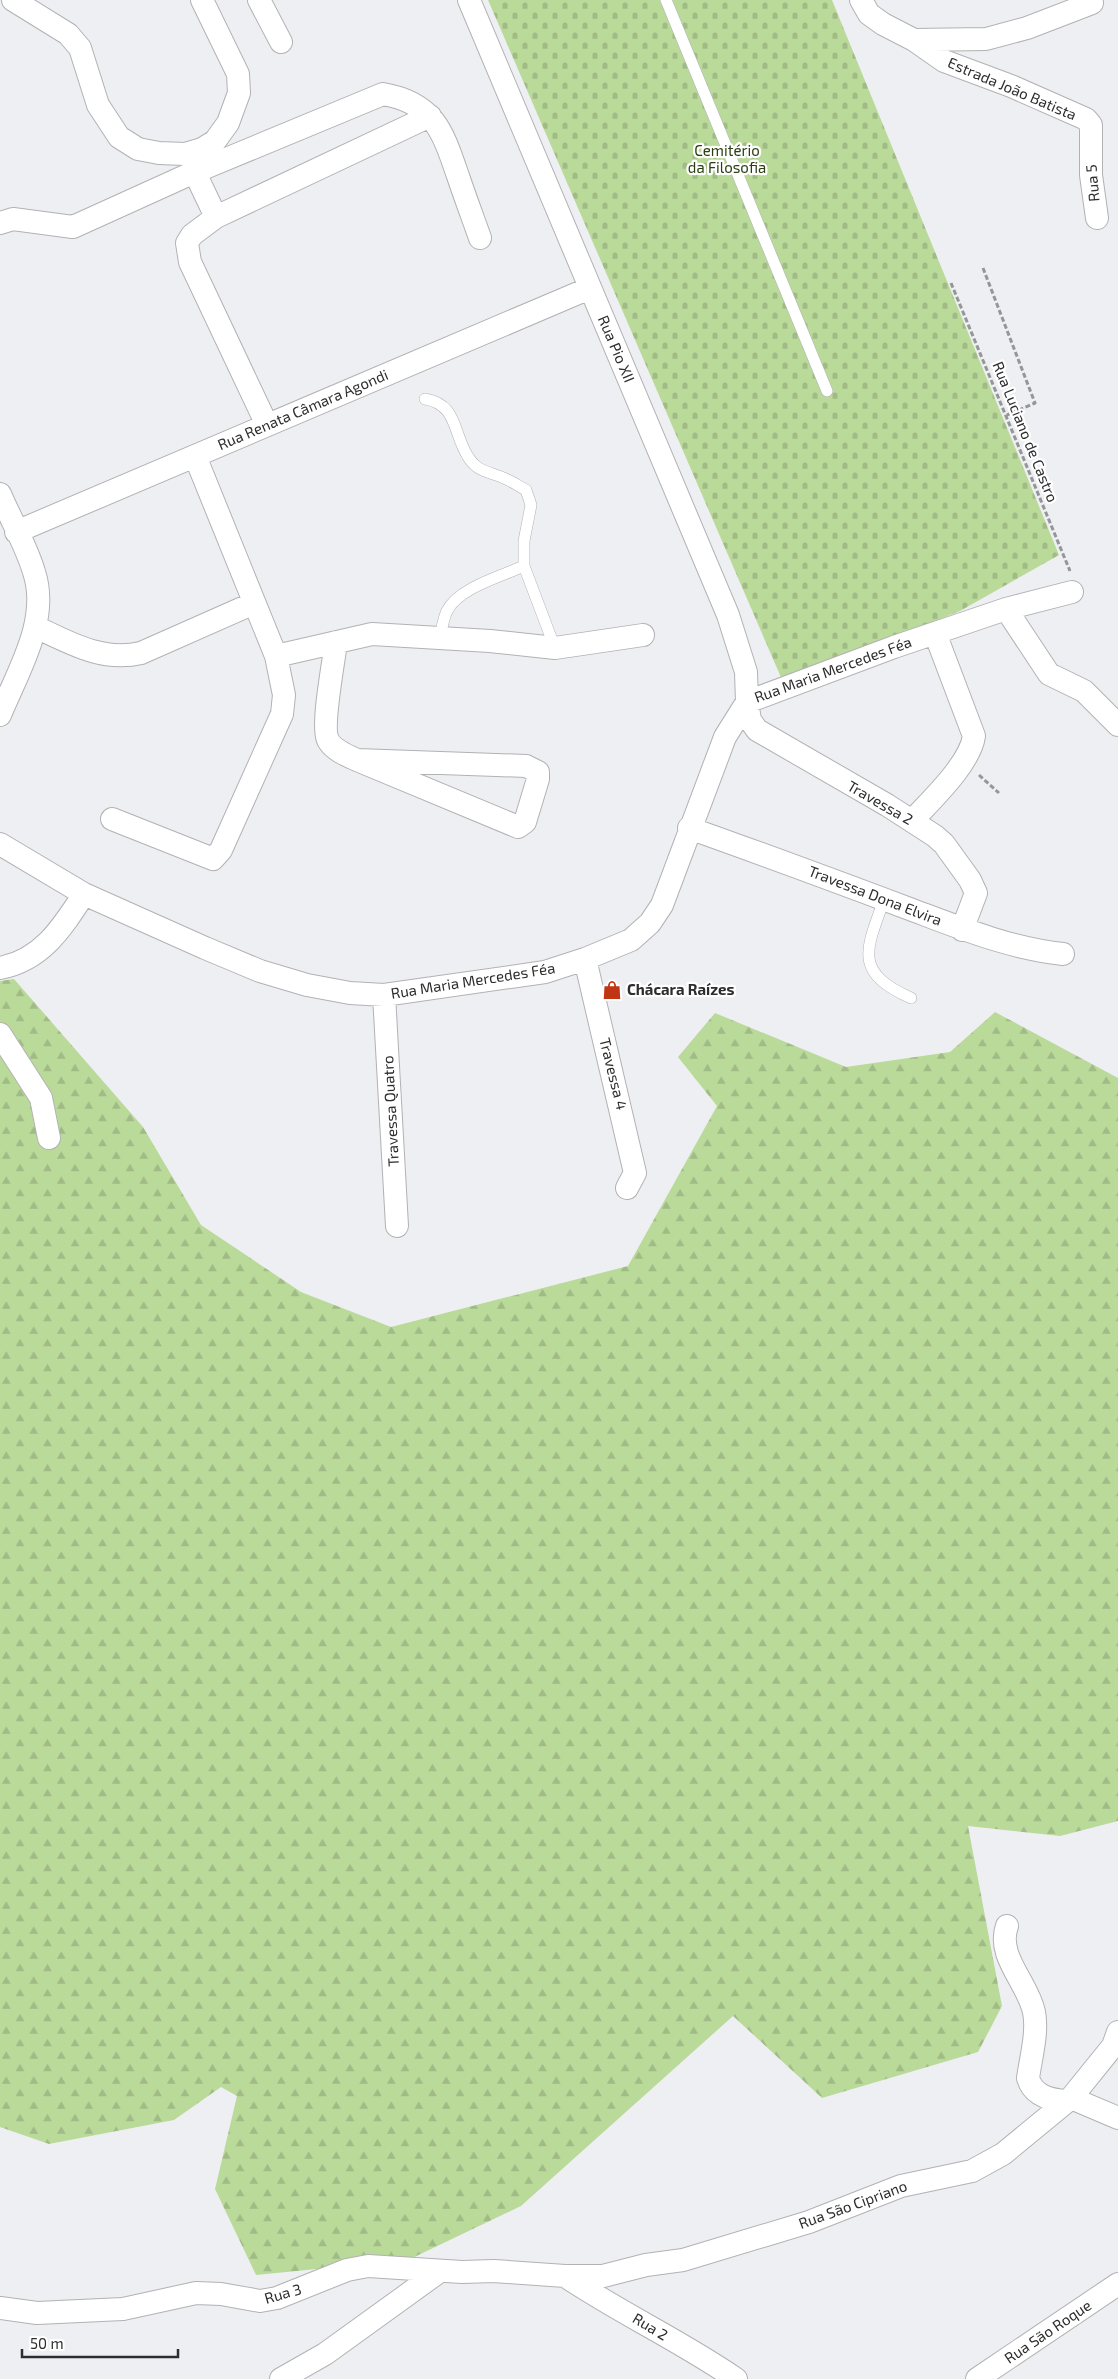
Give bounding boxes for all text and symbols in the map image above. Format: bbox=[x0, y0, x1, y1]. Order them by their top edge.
street label: Estrada João Batista bbox=[945, 53, 1079, 123]
park label: Cemitério da Filosofia bbox=[688, 141, 766, 176]
street label: Rua 5 bbox=[1081, 164, 1103, 203]
street label: Rua Pio XII bbox=[595, 312, 639, 385]
street label: Rua Luciano de Castro bbox=[989, 359, 1062, 505]
street label: Rua Renata Câmara Agondi bbox=[215, 365, 391, 453]
street label: Rua Maria Mercedes Féa bbox=[752, 632, 914, 706]
street label: Travessa 2 bbox=[844, 776, 917, 828]
street label: Travessa Dona Elvira bbox=[806, 861, 945, 929]
street label: Rua Maria Mercedes Féa bbox=[389, 958, 556, 1002]
shop icon: Chácara Raízes bbox=[601, 979, 623, 1001]
place label: Chácara Raízes bbox=[627, 980, 734, 998]
street label: Travessa 4 bbox=[596, 1036, 632, 1112]
street label: Travessa Quatro bbox=[378, 1055, 403, 1167]
street label: Rua São Cipriano bbox=[796, 2176, 909, 2232]
street label: Rua 3 bbox=[262, 2279, 303, 2307]
street label: Rua São Roque bbox=[1001, 2296, 1094, 2367]
street label: Rua 2 bbox=[630, 2309, 671, 2344]
scale bar bbox=[22, 2326, 179, 2358]
text: 50 m bbox=[30, 2334, 64, 2352]

